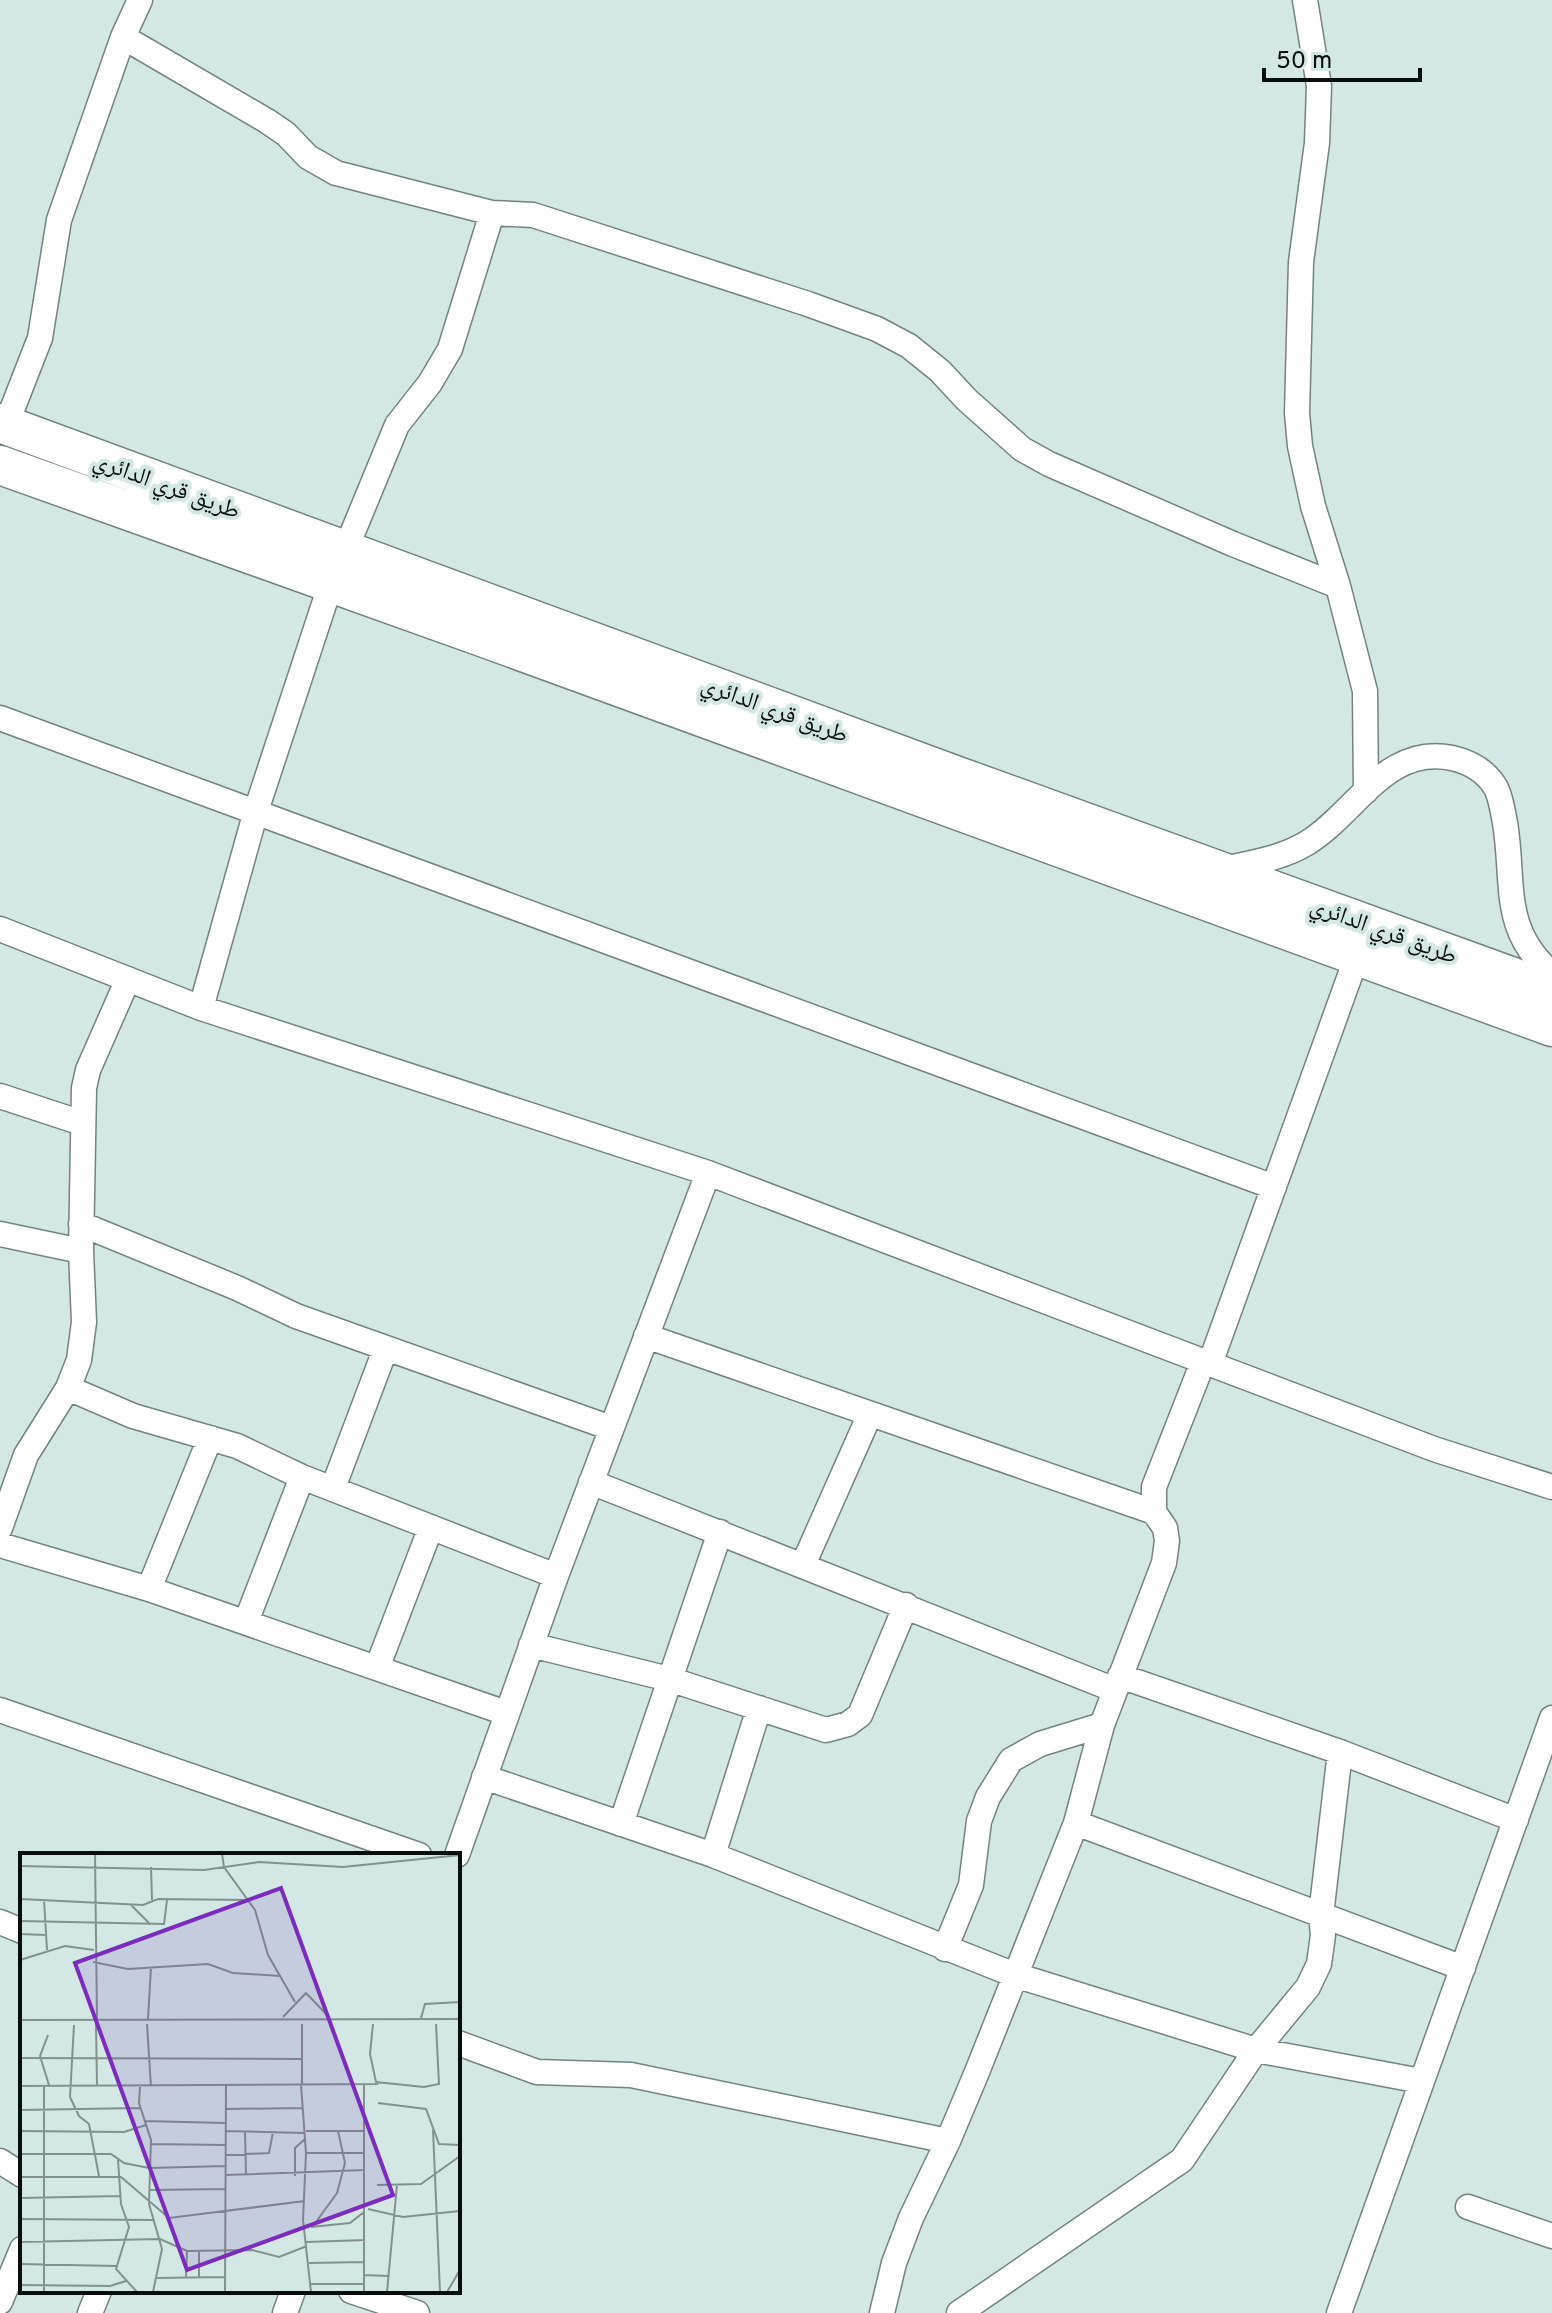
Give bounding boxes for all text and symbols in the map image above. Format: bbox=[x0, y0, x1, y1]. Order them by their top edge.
scale bar bbox=[1264, 32, 1420, 82]
text: 50 m bbox=[1276, 47, 1332, 77]
street label: طريق قري الدائري bbox=[88, 446, 244, 529]
street label: طريق قري الدائري bbox=[696, 670, 852, 753]
street label: طريق قري الدائري bbox=[1305, 891, 1461, 974]
inset map bbox=[20, 1853, 460, 2293]

